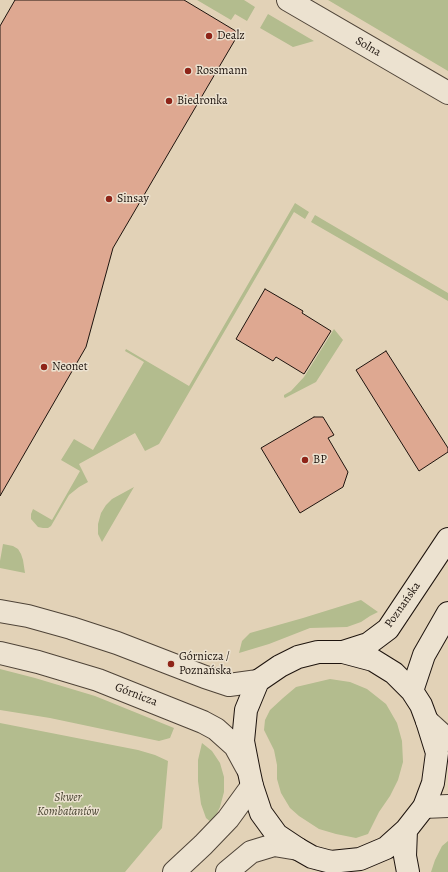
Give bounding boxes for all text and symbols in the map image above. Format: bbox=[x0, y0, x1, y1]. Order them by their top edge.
place label: Dealz bbox=[217, 29, 245, 43]
marker: Dealz bbox=[204, 31, 214, 41]
street label: Solna bbox=[353, 34, 383, 60]
place label: Rossmann bbox=[196, 64, 247, 78]
marker: Rossmann bbox=[183, 66, 193, 76]
place label: Biedronka bbox=[177, 94, 228, 108]
marker: Biedronka bbox=[164, 96, 174, 106]
place label: Sinsay bbox=[117, 192, 149, 206]
marker: Sinsay bbox=[104, 194, 114, 204]
place label: Neonet bbox=[52, 360, 88, 374]
marker: Neonet bbox=[39, 362, 49, 372]
place label: BP bbox=[313, 453, 327, 467]
marker: BP bbox=[300, 455, 310, 465]
street label: Poznańska bbox=[382, 579, 424, 631]
place label: Górnicza / Poznańska bbox=[179, 650, 232, 678]
marker: Górnicza / Poznańska bbox=[166, 659, 176, 669]
street label: Górnicza bbox=[113, 680, 159, 710]
park label: Skwer Kombatantów bbox=[37, 791, 99, 819]

